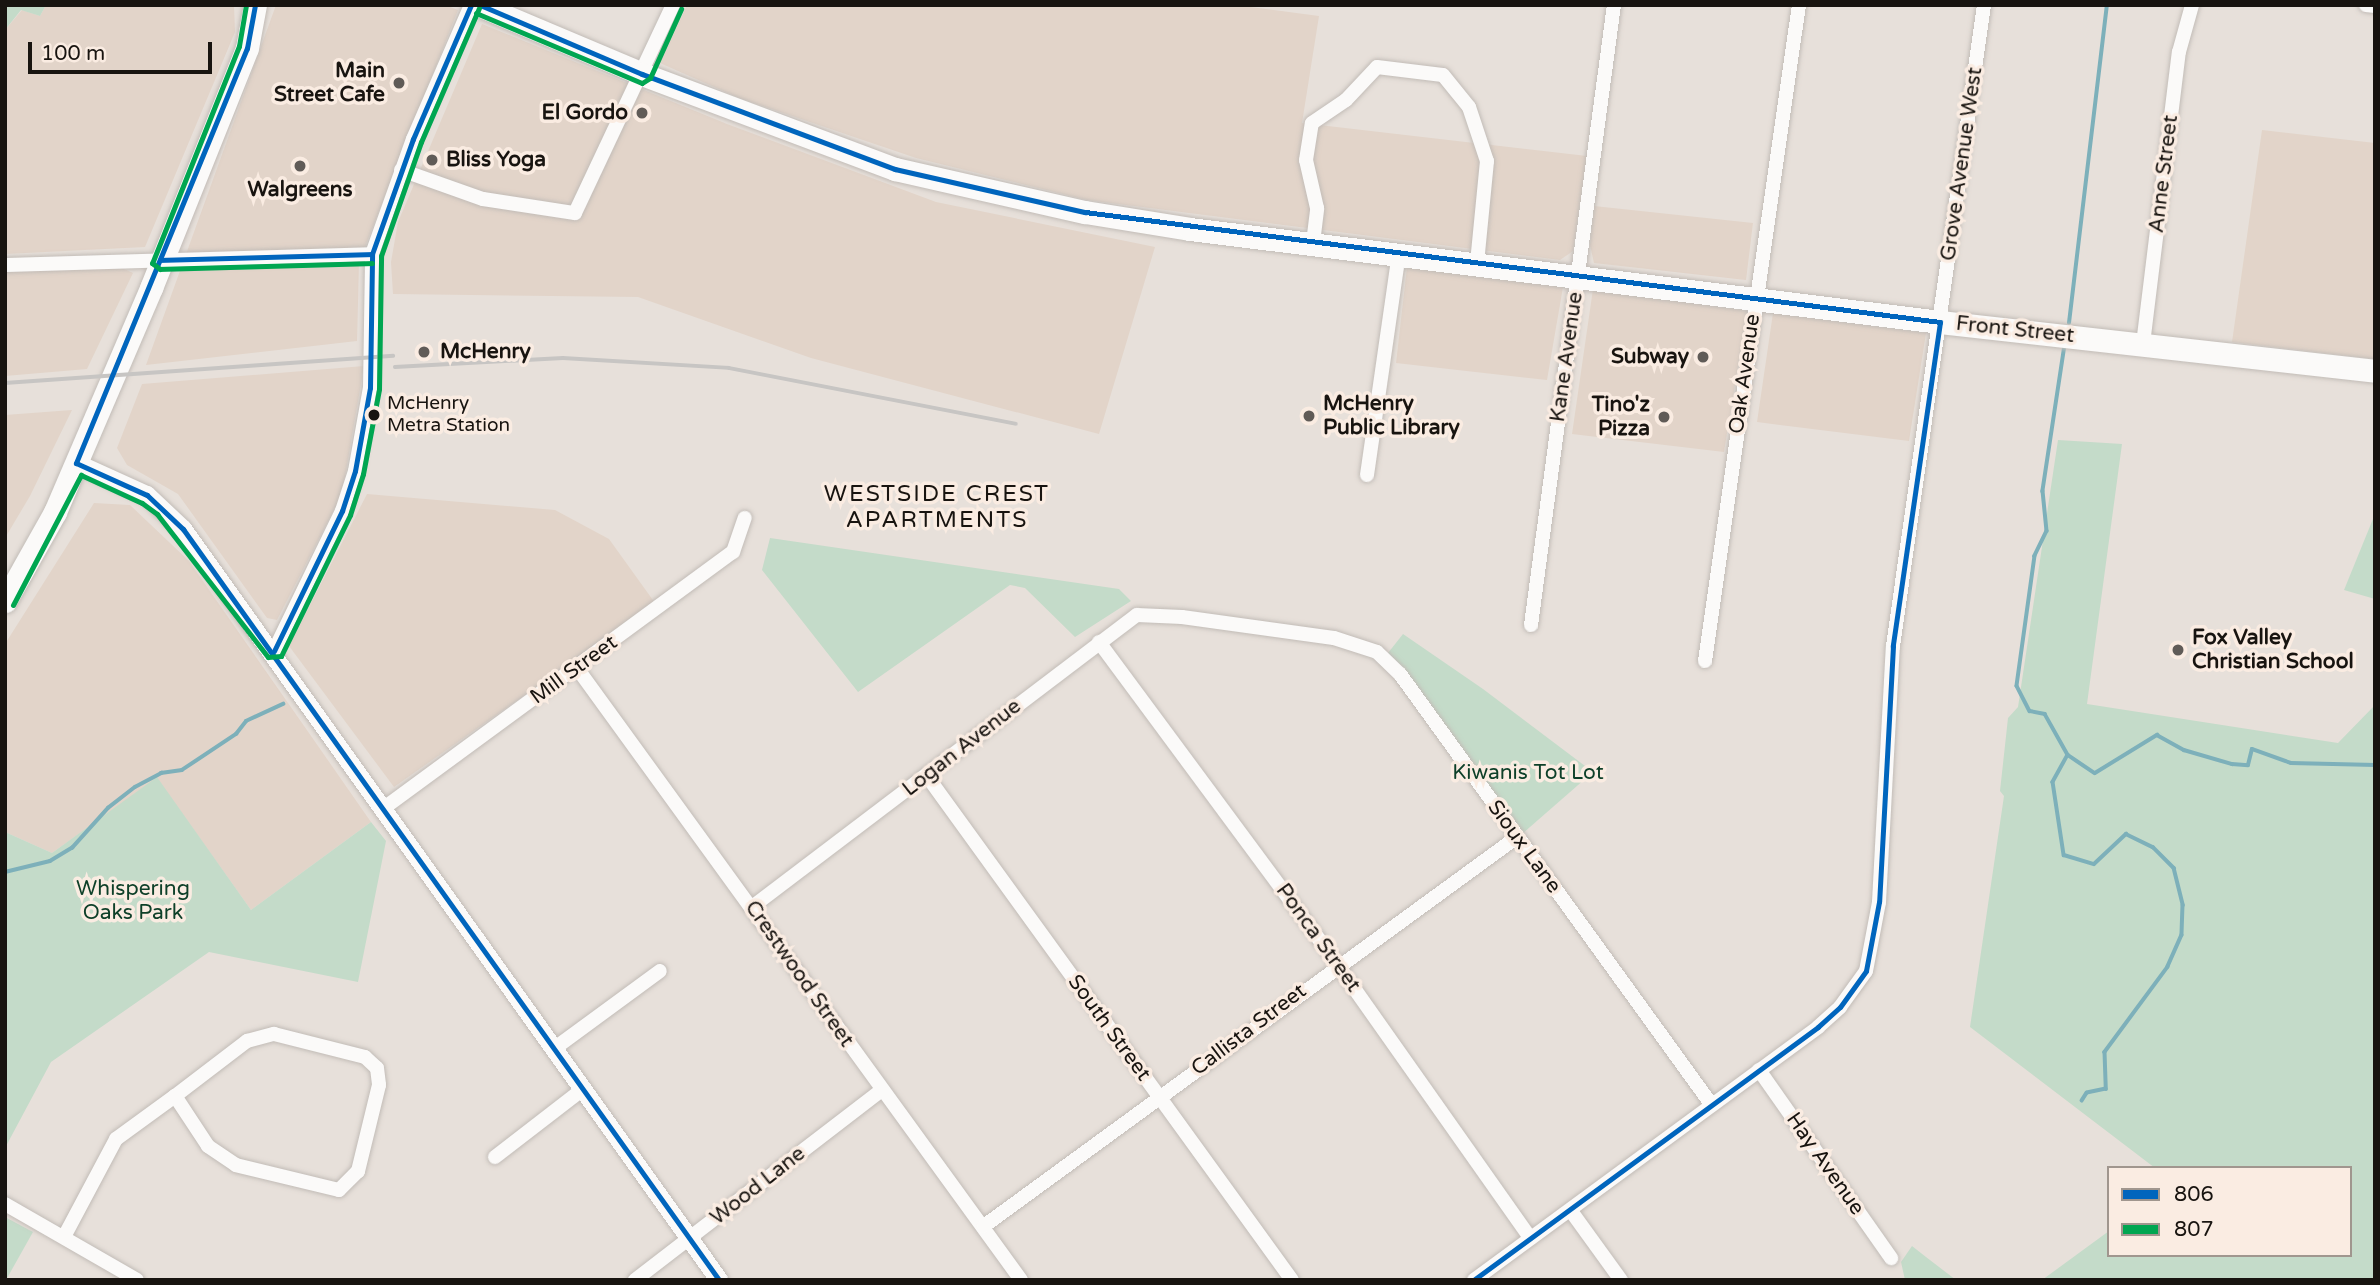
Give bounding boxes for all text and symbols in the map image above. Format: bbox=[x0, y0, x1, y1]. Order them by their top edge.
scale bar bbox=[32, 28, 215, 72]
text: 100 m bbox=[41, 41, 105, 66]
place label: Main Street Cafe bbox=[274, 58, 385, 108]
street label: Grove Avenue West bbox=[1936, 66, 1988, 262]
marker: Main Street Cafe bbox=[391, 75, 407, 91]
place label: El Gordo bbox=[542, 100, 628, 126]
marker: El Gordo bbox=[634, 105, 650, 121]
street label: Anne Street bbox=[2144, 114, 2184, 234]
place label: Bliss Yoga bbox=[446, 147, 546, 173]
marker: Bliss Yoga bbox=[424, 152, 440, 168]
marker: Walgreens bbox=[292, 158, 308, 174]
place label: Walgreens bbox=[247, 177, 353, 203]
street label: Kane Avenue bbox=[1545, 290, 1589, 424]
street label: Front Street bbox=[1955, 311, 2075, 349]
street label: Oak Avenue bbox=[1724, 312, 1766, 436]
place label: McHenry bbox=[440, 339, 531, 365]
marker: McHenry bbox=[414, 342, 434, 362]
place label: Subway bbox=[1611, 344, 1689, 370]
marker: Subway bbox=[1695, 349, 1711, 365]
place label: McHenry Public Library bbox=[1323, 391, 1460, 441]
place label: Tino'z Pizza bbox=[1592, 392, 1650, 442]
place label: McHenry Metra Station bbox=[387, 393, 510, 437]
marker: McHenry Metra Station bbox=[367, 408, 381, 422]
marker: McHenry Public Library bbox=[1301, 408, 1317, 424]
marker: Tino'z Pizza bbox=[1656, 409, 1672, 425]
district label: WESTSIDE CREST APARTMENTS bbox=[826, 480, 1048, 534]
place label: Fox Valley Christian School bbox=[2192, 625, 2354, 675]
street label: Mill Street bbox=[526, 630, 622, 710]
marker: Fox Valley Christian School bbox=[2170, 642, 2186, 658]
street label: Logan Avenue bbox=[898, 694, 1026, 802]
park label: Kiwanis Tot Lot bbox=[1452, 760, 1604, 786]
street label: Sioux Lane bbox=[1482, 796, 1566, 898]
park label: Whispering Oaks Park bbox=[76, 876, 190, 926]
street label: Ponca Street bbox=[1270, 879, 1366, 997]
street label: Crestwood Street bbox=[739, 896, 859, 1052]
street label: South Street bbox=[1062, 970, 1156, 1086]
street label: Callista Street bbox=[1187, 979, 1311, 1081]
street label: Hay Avenue bbox=[1780, 1108, 1870, 1220]
street label: Wood Lane bbox=[706, 1141, 810, 1231]
legend bbox=[2107, 1166, 2352, 1257]
text: 806 bbox=[2174, 1182, 2214, 1207]
text: 807 bbox=[2174, 1217, 2214, 1242]

